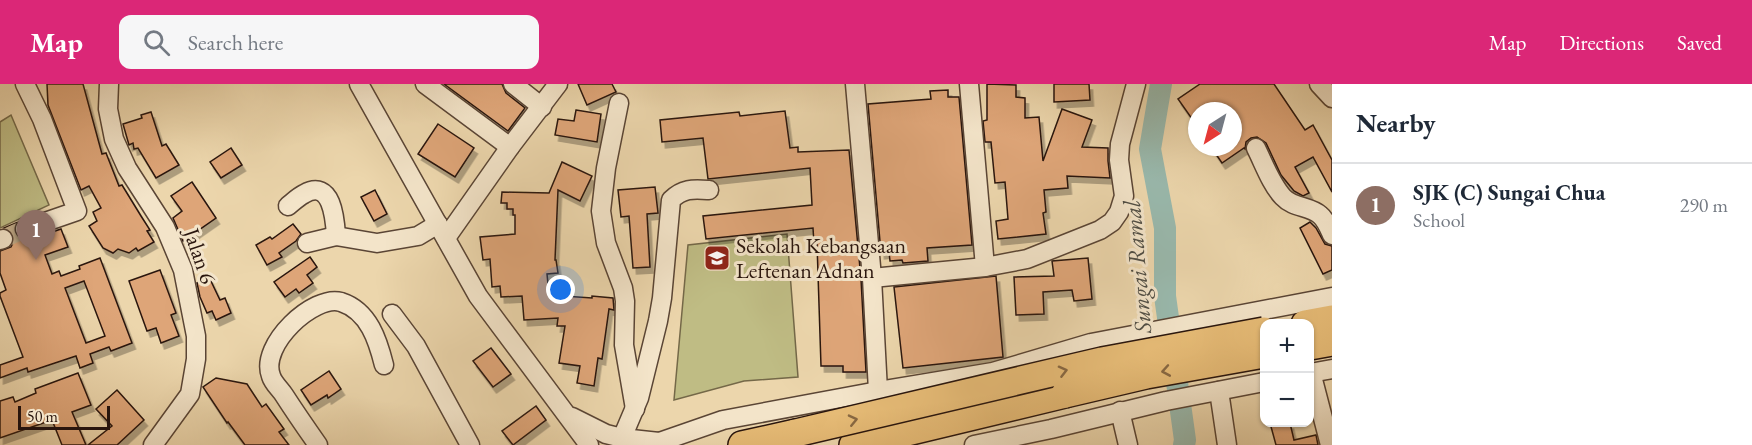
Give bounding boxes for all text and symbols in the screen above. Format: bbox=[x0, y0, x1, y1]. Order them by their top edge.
search box bbox=[119, 15, 539, 69]
text: Map bbox=[30, 24, 83, 60]
icon: search bbox=[140, 26, 173, 59]
text: Search here bbox=[188, 28, 283, 57]
text: Map bbox=[1489, 29, 1526, 56]
text: Directions bbox=[1559, 29, 1644, 56]
text: Saved bbox=[1677, 29, 1722, 56]
north arrow bbox=[1188, 102, 1242, 156]
text: Nearby bbox=[1356, 106, 1436, 140]
text: SJK (C) Sungai Chua bbox=[1413, 178, 1605, 207]
text: 1 bbox=[1370, 192, 1381, 218]
text: 290 m bbox=[1680, 192, 1728, 218]
water label: Sungai Ramal bbox=[1116, 198, 1158, 336]
text: School bbox=[1413, 207, 1465, 233]
pin: 1 bbox=[16, 210, 56, 260]
street label: Jalan 6 bbox=[176, 222, 223, 288]
place label: Sekolah Kebangsaan Leftenan Adnan bbox=[736, 231, 907, 285]
school or university icon: Sekolah Kebangsaan Leftenan Adnan bbox=[702, 243, 732, 273]
your location bbox=[546, 275, 575, 304]
map controls bbox=[1260, 319, 1314, 427]
button: + bbox=[1260, 319, 1314, 373]
one-way arrow bbox=[1058, 365, 1068, 378]
one-way arrow bbox=[1161, 365, 1170, 377]
button: − bbox=[1260, 373, 1314, 427]
scale bar bbox=[18, 403, 110, 430]
text: 50 m bbox=[27, 406, 58, 427]
one-way arrow bbox=[847, 415, 857, 428]

